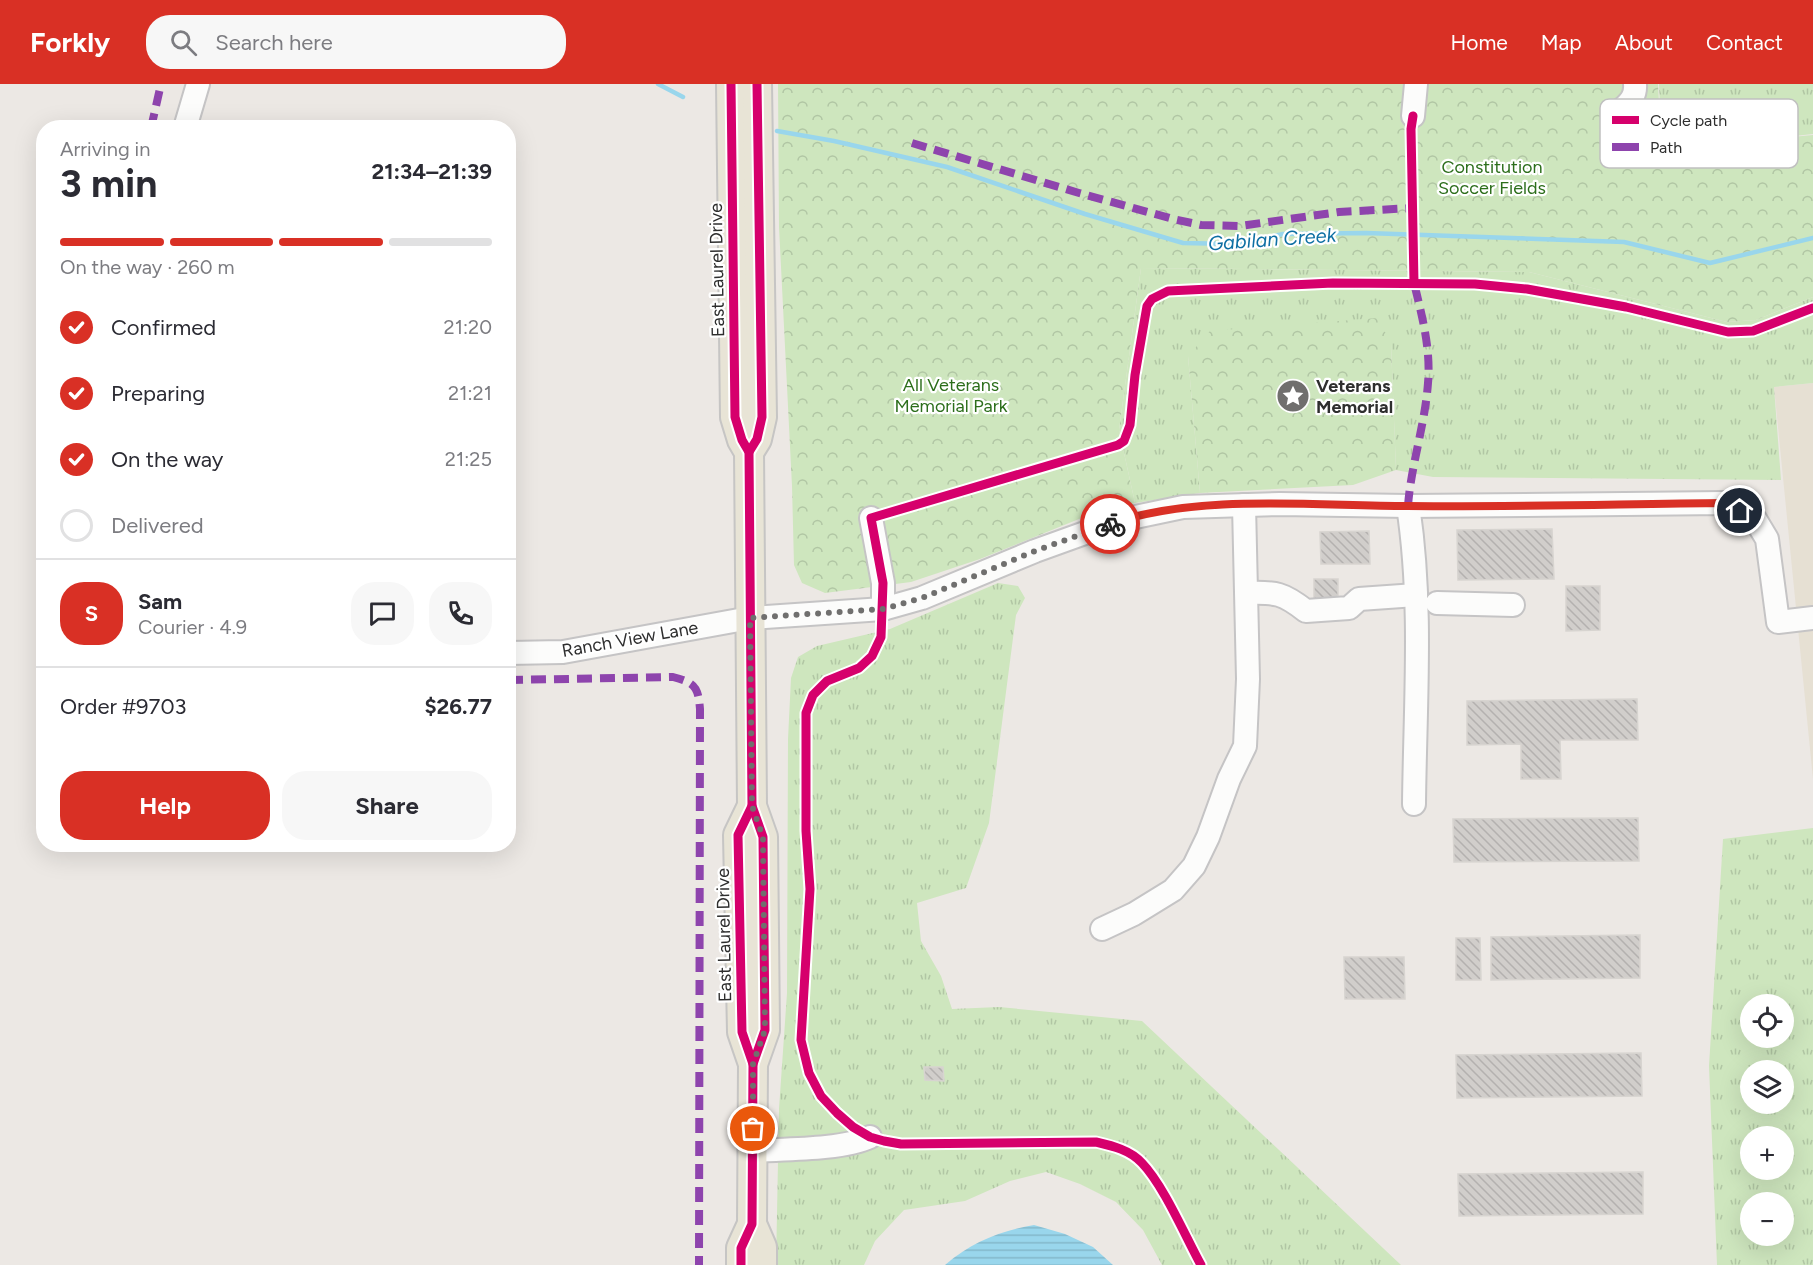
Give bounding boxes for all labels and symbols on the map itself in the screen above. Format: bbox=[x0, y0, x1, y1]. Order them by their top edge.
legend bbox=[1600, 99, 1798, 168]
text: Cycle path bbox=[1650, 111, 1727, 130]
text: Path bbox=[1650, 138, 1682, 157]
park label: Constitution Soccer Fields bbox=[1438, 156, 1546, 199]
street label: East Laurel Drive bbox=[705, 203, 729, 337]
water label: Gabilan Creek bbox=[1207, 222, 1338, 255]
park label: All Veterans Memorial Park bbox=[895, 374, 1008, 417]
place label: Veterans Memorial bbox=[1316, 375, 1393, 418]
place icon: Veterans Memorial bbox=[1275, 378, 1311, 414]
pin bbox=[1714, 485, 1765, 536]
courier bbox=[1080, 494, 1140, 554]
street label: Ranch View Lane bbox=[560, 616, 700, 662]
street label: East Laurel Drive bbox=[712, 868, 736, 1002]
pin bbox=[727, 1103, 778, 1154]

